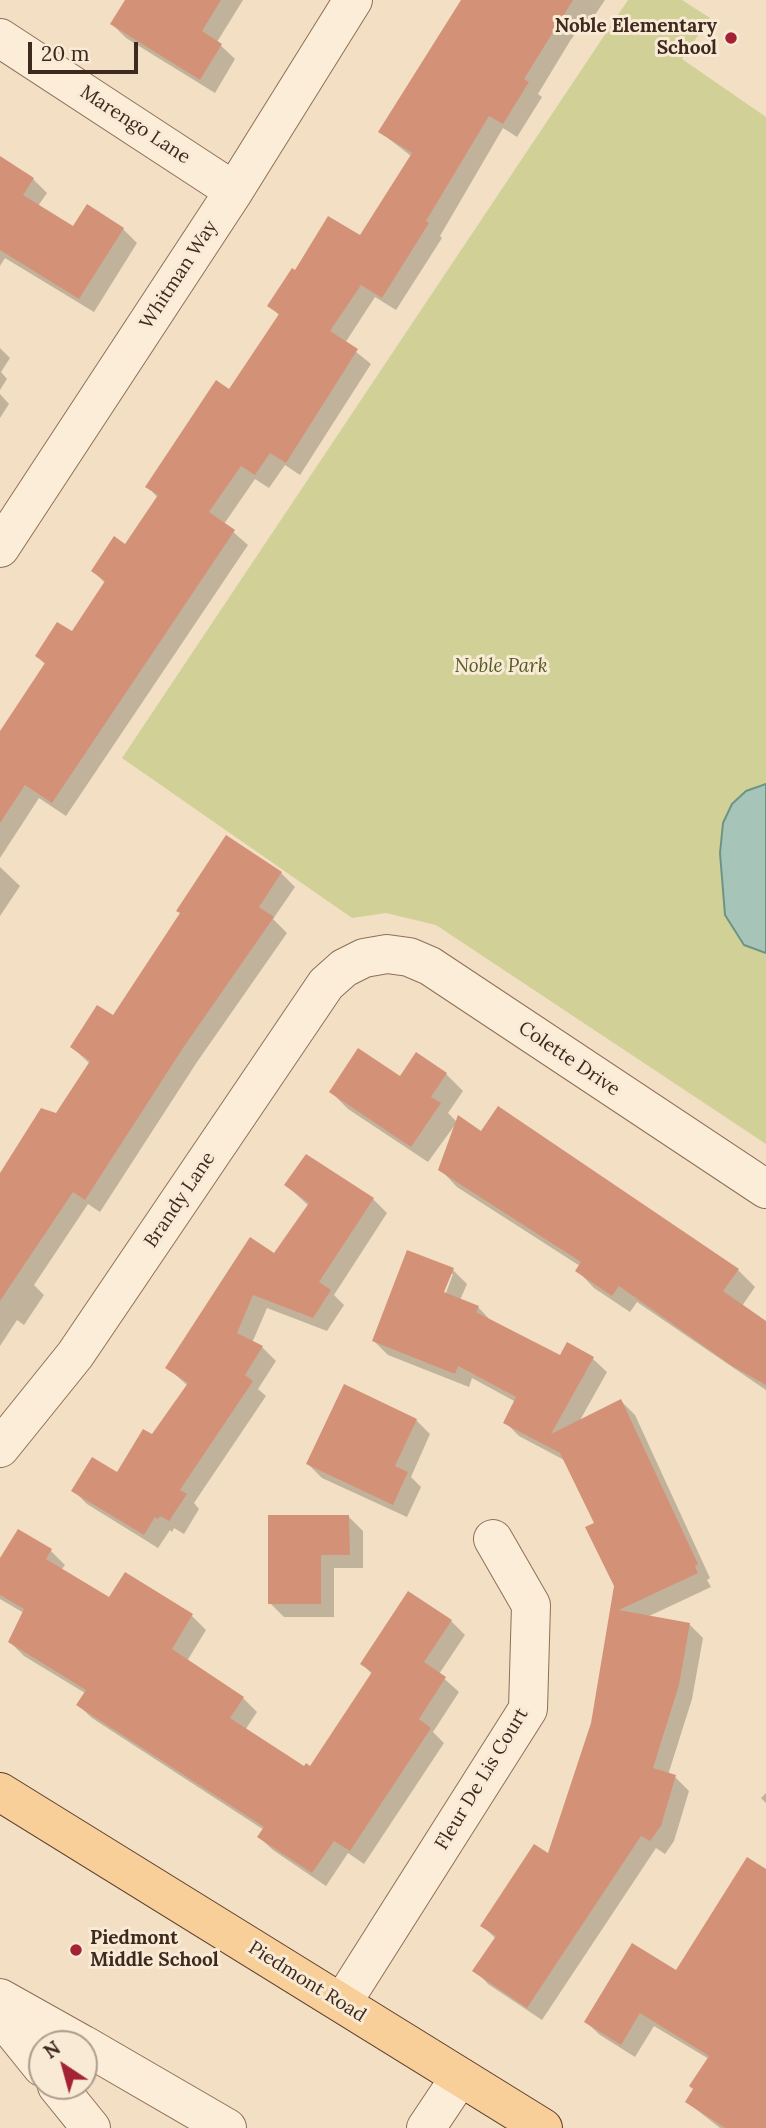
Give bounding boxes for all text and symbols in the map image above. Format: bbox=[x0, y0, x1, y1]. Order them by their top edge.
place label: Noble Elementary School bbox=[555, 16, 717, 60]
scale bar bbox=[32, 28, 142, 72]
marker: Noble Elementary School bbox=[723, 30, 739, 46]
text: 20 m bbox=[41, 40, 90, 67]
street label: Marengo Lane bbox=[76, 81, 194, 169]
street label: Whitman Way bbox=[135, 216, 223, 334]
park label: Noble Park bbox=[454, 656, 548, 678]
street label: Colette Drive bbox=[514, 1017, 624, 1101]
street label: Brandy Lane bbox=[140, 1148, 220, 1252]
street label: Fleur De Lis Court bbox=[431, 1704, 533, 1854]
place label: Piedmont Middle School bbox=[90, 1928, 219, 1972]
street label: Piedmont Road bbox=[244, 1937, 370, 2027]
marker: Piedmont Middle School bbox=[68, 1942, 84, 1958]
north arrow bbox=[28, 2030, 98, 2100]
text: N bbox=[39, 2036, 65, 2064]

